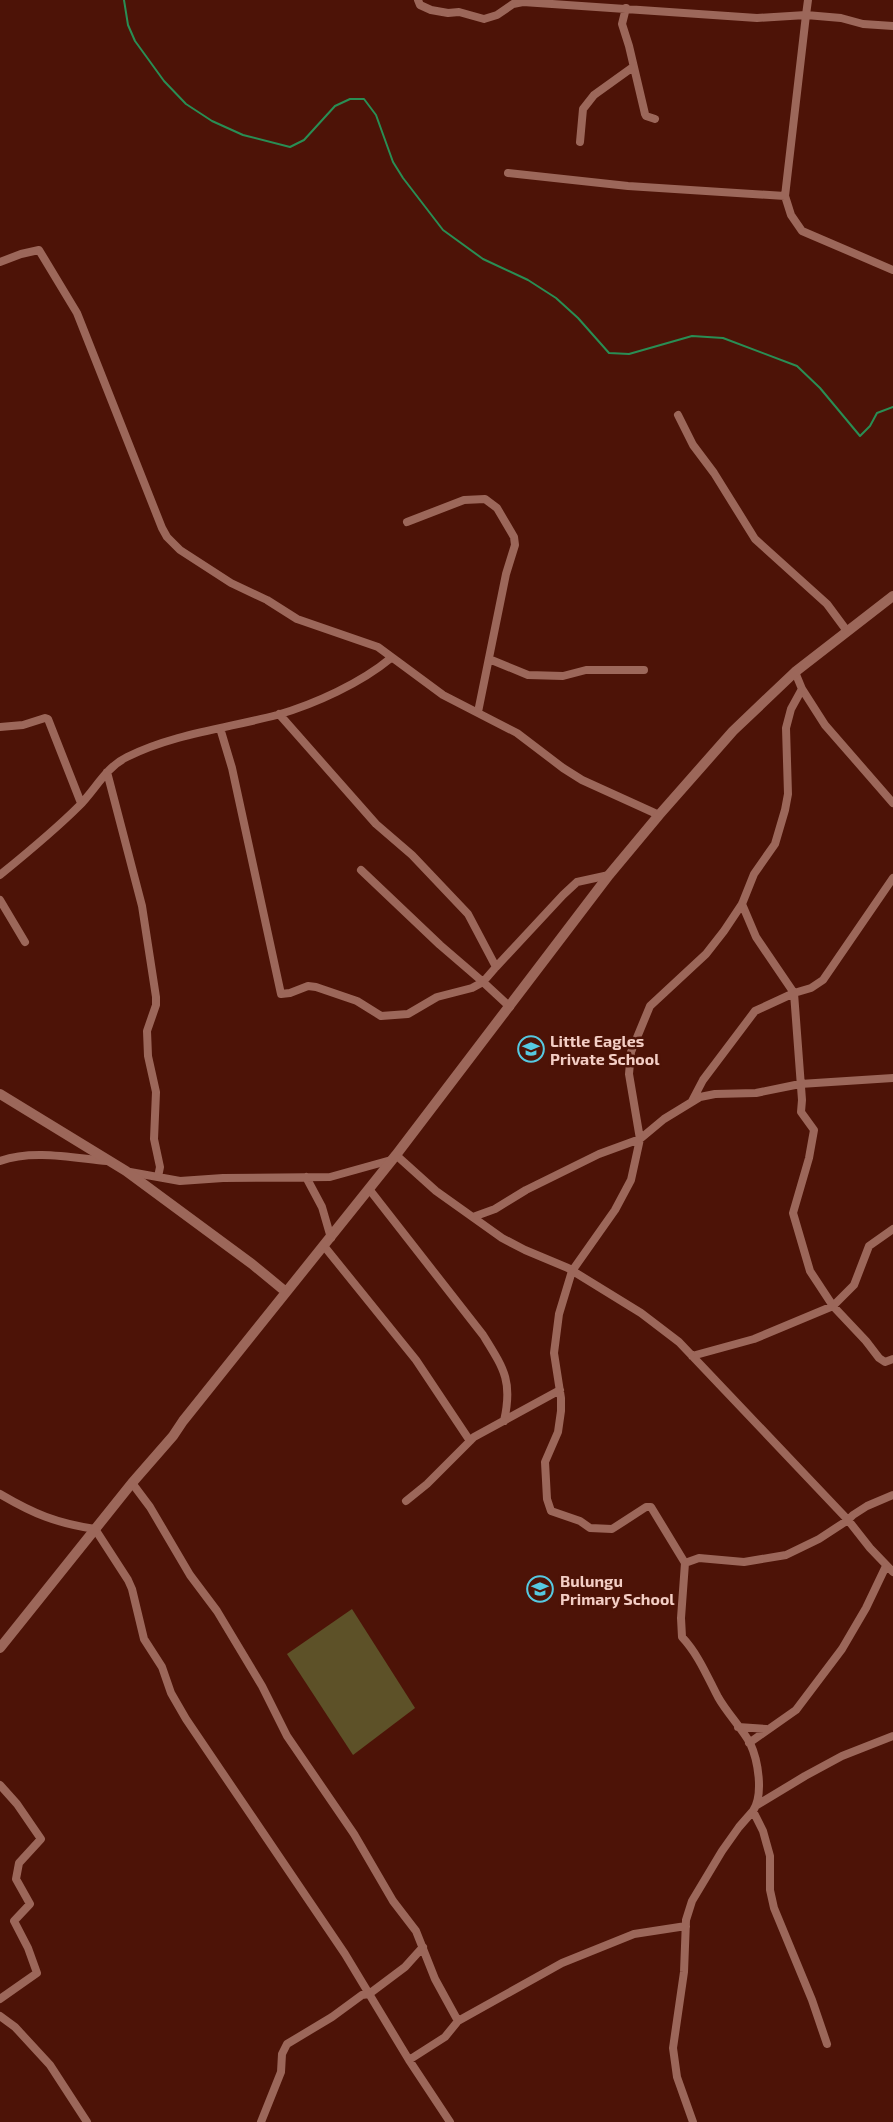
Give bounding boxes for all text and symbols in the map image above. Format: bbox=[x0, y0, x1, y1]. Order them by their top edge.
place label: Little Eagles Private School bbox=[550, 1031, 660, 1068]
school or university icon: Little Eagles Private School bbox=[516, 1034, 546, 1064]
place label: Bulungu Primary School bbox=[560, 1571, 675, 1609]
school or university icon: Bulungu Primary School bbox=[525, 1574, 555, 1604]

